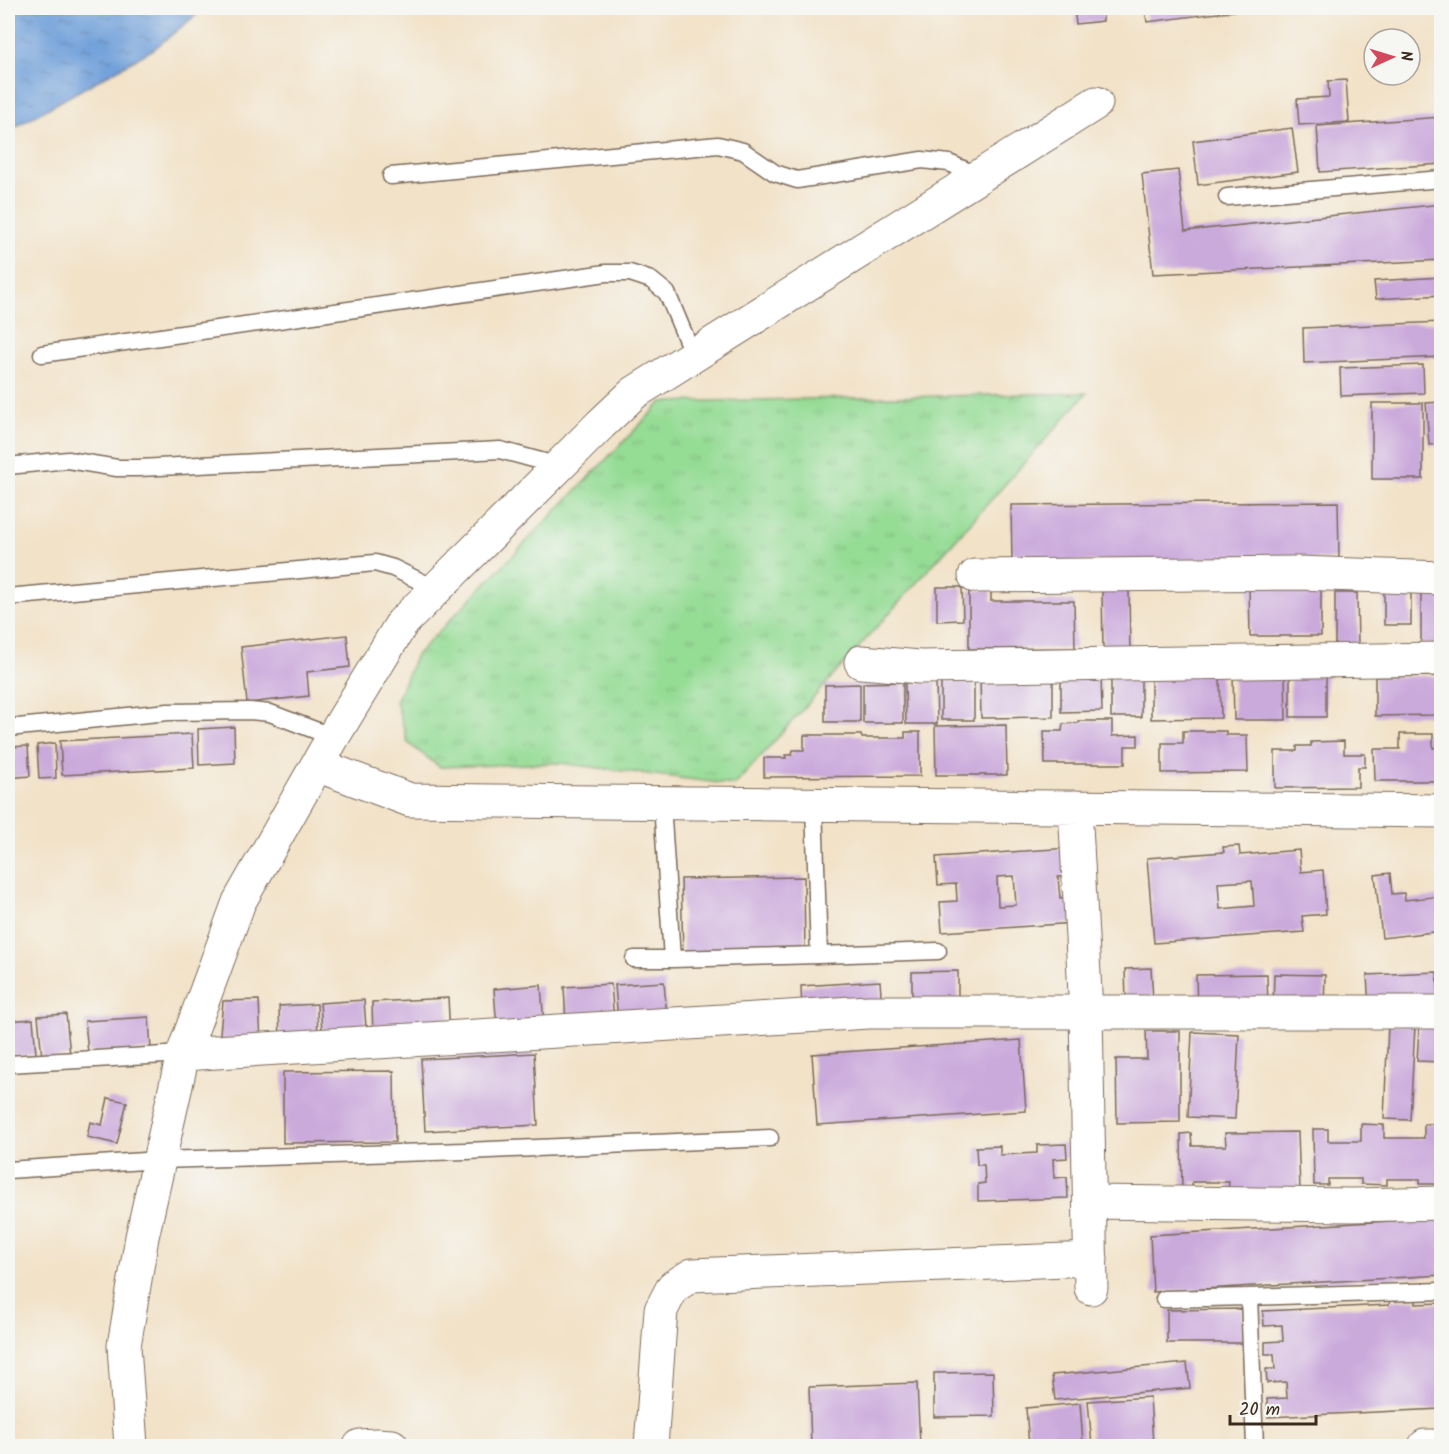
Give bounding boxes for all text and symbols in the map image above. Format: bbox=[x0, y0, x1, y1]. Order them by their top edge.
north arrow bbox=[1362, 27, 1422, 87]
text: N bbox=[1393, 50, 1418, 62]
scale bar bbox=[1230, 1388, 1316, 1426]
text: 20 m bbox=[1239, 1396, 1280, 1425]

